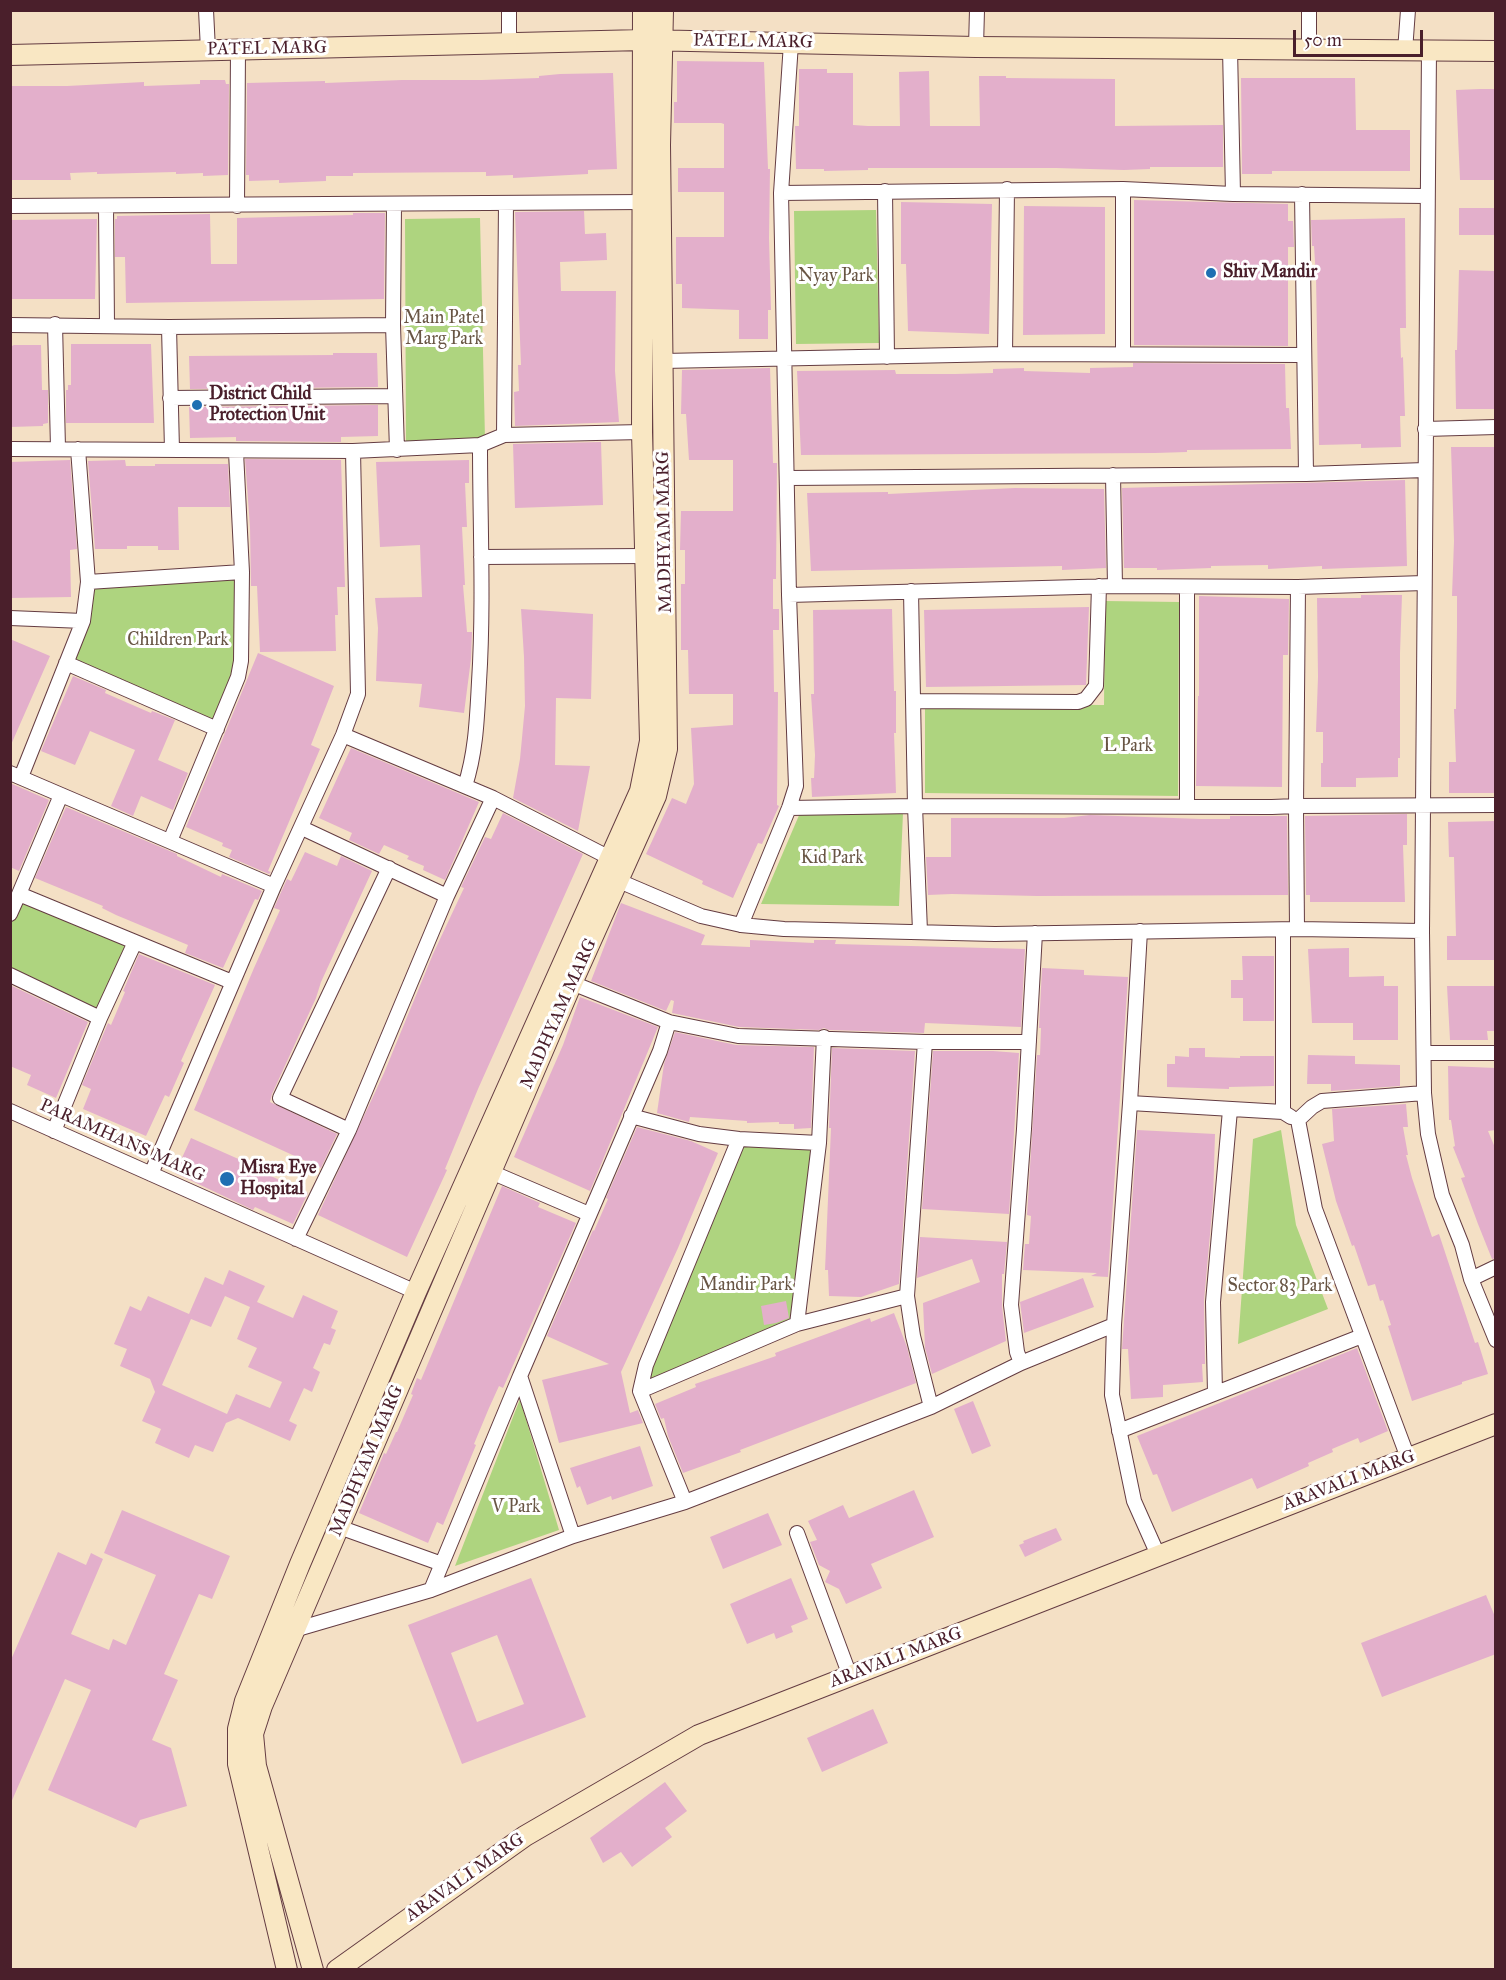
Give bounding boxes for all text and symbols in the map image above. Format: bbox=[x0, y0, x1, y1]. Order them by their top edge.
scale bar bbox=[1296, 18, 1426, 56]
text: 50 m bbox=[1304, 29, 1342, 51]
street label: PATEL MARG bbox=[693, 30, 813, 54]
street label: PATEL MARG bbox=[207, 37, 327, 61]
place label: Shiv Mandir bbox=[1223, 262, 1317, 284]
park label: Nyay Park bbox=[798, 266, 874, 288]
marker: Shiv Mandir bbox=[1204, 266, 1218, 280]
park label: Main Patel Marg Park bbox=[403, 308, 485, 350]
place label: District Child Protection Unit bbox=[209, 384, 325, 426]
marker: District Child Protection Unit bbox=[190, 398, 204, 412]
street label: MADHYAM MARG bbox=[653, 451, 677, 613]
park label: Children Park bbox=[127, 630, 229, 652]
park label: L Park bbox=[1103, 736, 1153, 758]
park label: Kid Park bbox=[800, 848, 864, 870]
street label: MADHYAM MARG bbox=[516, 936, 602, 1092]
street label: PARAMHANS MARG bbox=[36, 1095, 208, 1187]
place label: Misra Eye Hospital bbox=[240, 1158, 317, 1200]
marker: Misra Eye Hospital bbox=[218, 1170, 236, 1188]
park label: Mandir Park bbox=[699, 1275, 793, 1297]
park label: Sector 83 Park bbox=[1228, 1276, 1332, 1298]
street label: MADHYAM MARG bbox=[325, 1382, 409, 1540]
street label: ARAVALI MARG bbox=[1280, 1446, 1418, 1516]
park label: V Park bbox=[492, 1497, 540, 1519]
street label: ARAVALI MARG bbox=[827, 1623, 965, 1693]
street label: ARAVALI MARG bbox=[401, 1829, 529, 1927]

